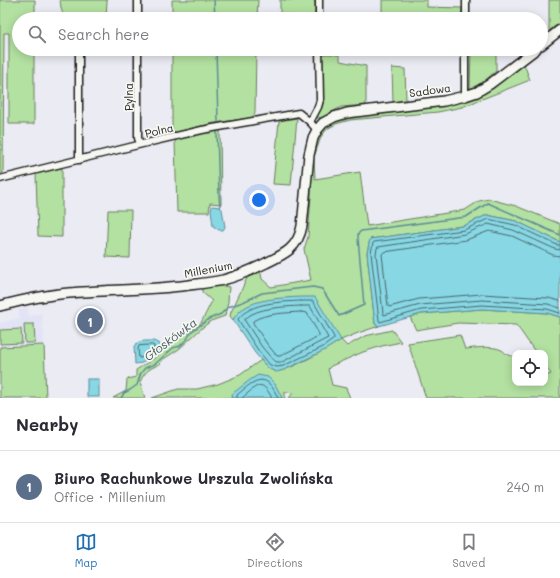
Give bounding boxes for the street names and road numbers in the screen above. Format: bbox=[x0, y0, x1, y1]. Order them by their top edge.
street label: Sadowa bbox=[408, 80, 452, 100]
street label: Pylna bbox=[121, 83, 136, 111]
street label: Polna bbox=[143, 119, 175, 141]
street label: Millenium bbox=[183, 257, 233, 281]

